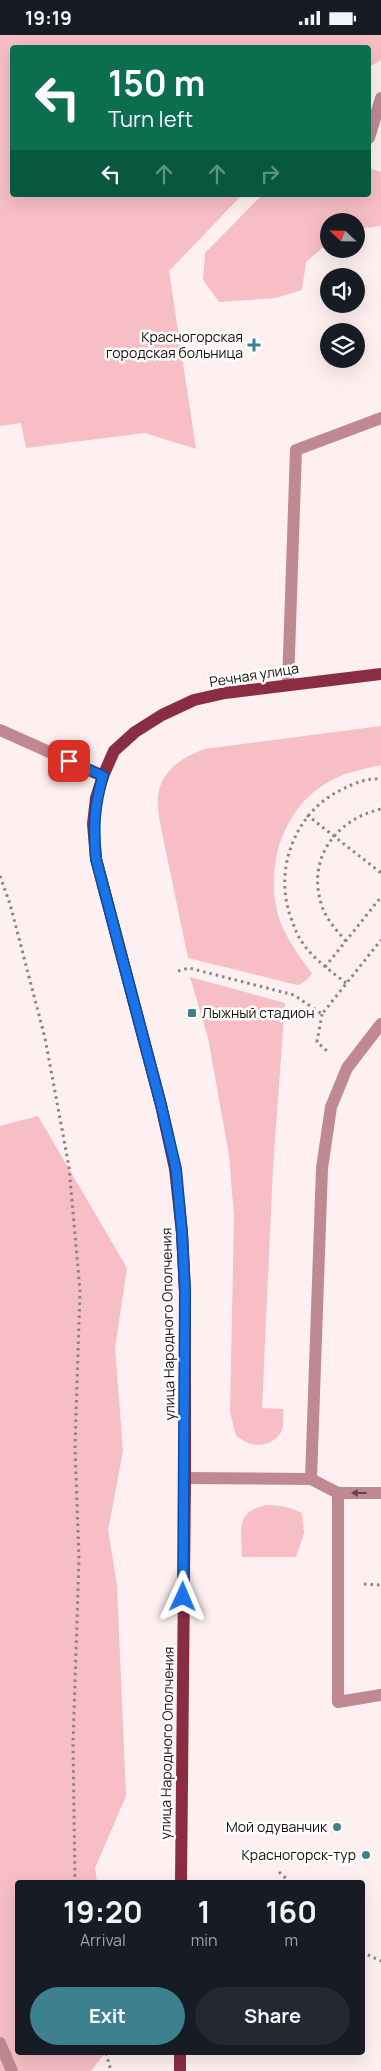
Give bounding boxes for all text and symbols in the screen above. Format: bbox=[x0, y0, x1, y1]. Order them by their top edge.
text: 19:19 bbox=[25, 5, 72, 31]
text: 150 m bbox=[108, 59, 205, 107]
icon: left bbox=[25, 65, 90, 130]
text: Turn left bbox=[108, 104, 193, 134]
icon: left bbox=[97, 160, 125, 188]
icon: ahead bbox=[150, 160, 178, 188]
icon: ahead bbox=[203, 160, 231, 188]
icon: right bbox=[256, 160, 284, 188]
north arrow bbox=[320, 213, 365, 257]
map controls bbox=[320, 213, 365, 368]
button: sound bbox=[320, 268, 365, 313]
button: layers bbox=[320, 323, 365, 368]
place label: Красногорская городская больница bbox=[106, 327, 243, 362]
marker: Красногорская городская больница bbox=[247, 338, 261, 352]
street label: Речная улица bbox=[208, 658, 300, 691]
pin bbox=[48, 740, 90, 782]
icon: arrive bbox=[55, 747, 83, 775]
place label: Лыжный стадион bbox=[202, 1003, 314, 1022]
marker: Лыжный стадион bbox=[186, 1007, 198, 1019]
street label: улица Народного Ополчения bbox=[156, 1227, 179, 1421]
one-way arrow bbox=[351, 1489, 367, 1497]
position arrow bbox=[156, 1570, 208, 1622]
street label: улица Народного Ополчения bbox=[155, 1646, 178, 1840]
place label: Мой одуванчик bbox=[226, 1817, 328, 1836]
marker: Мой одуванчик bbox=[331, 1821, 343, 1833]
place label: Красногорск-тур bbox=[242, 1845, 356, 1864]
marker: Красногорск-тур bbox=[360, 1849, 372, 1861]
text: 19:20 bbox=[63, 1891, 143, 1932]
text: 1 bbox=[197, 1891, 211, 1932]
text: 160 bbox=[265, 1891, 317, 1932]
text: Arrival bbox=[80, 1929, 126, 1951]
text: min bbox=[191, 1929, 217, 1951]
text: m bbox=[284, 1929, 298, 1951]
button: Exit bbox=[30, 1987, 185, 2045]
button: Share bbox=[195, 1987, 350, 2045]

